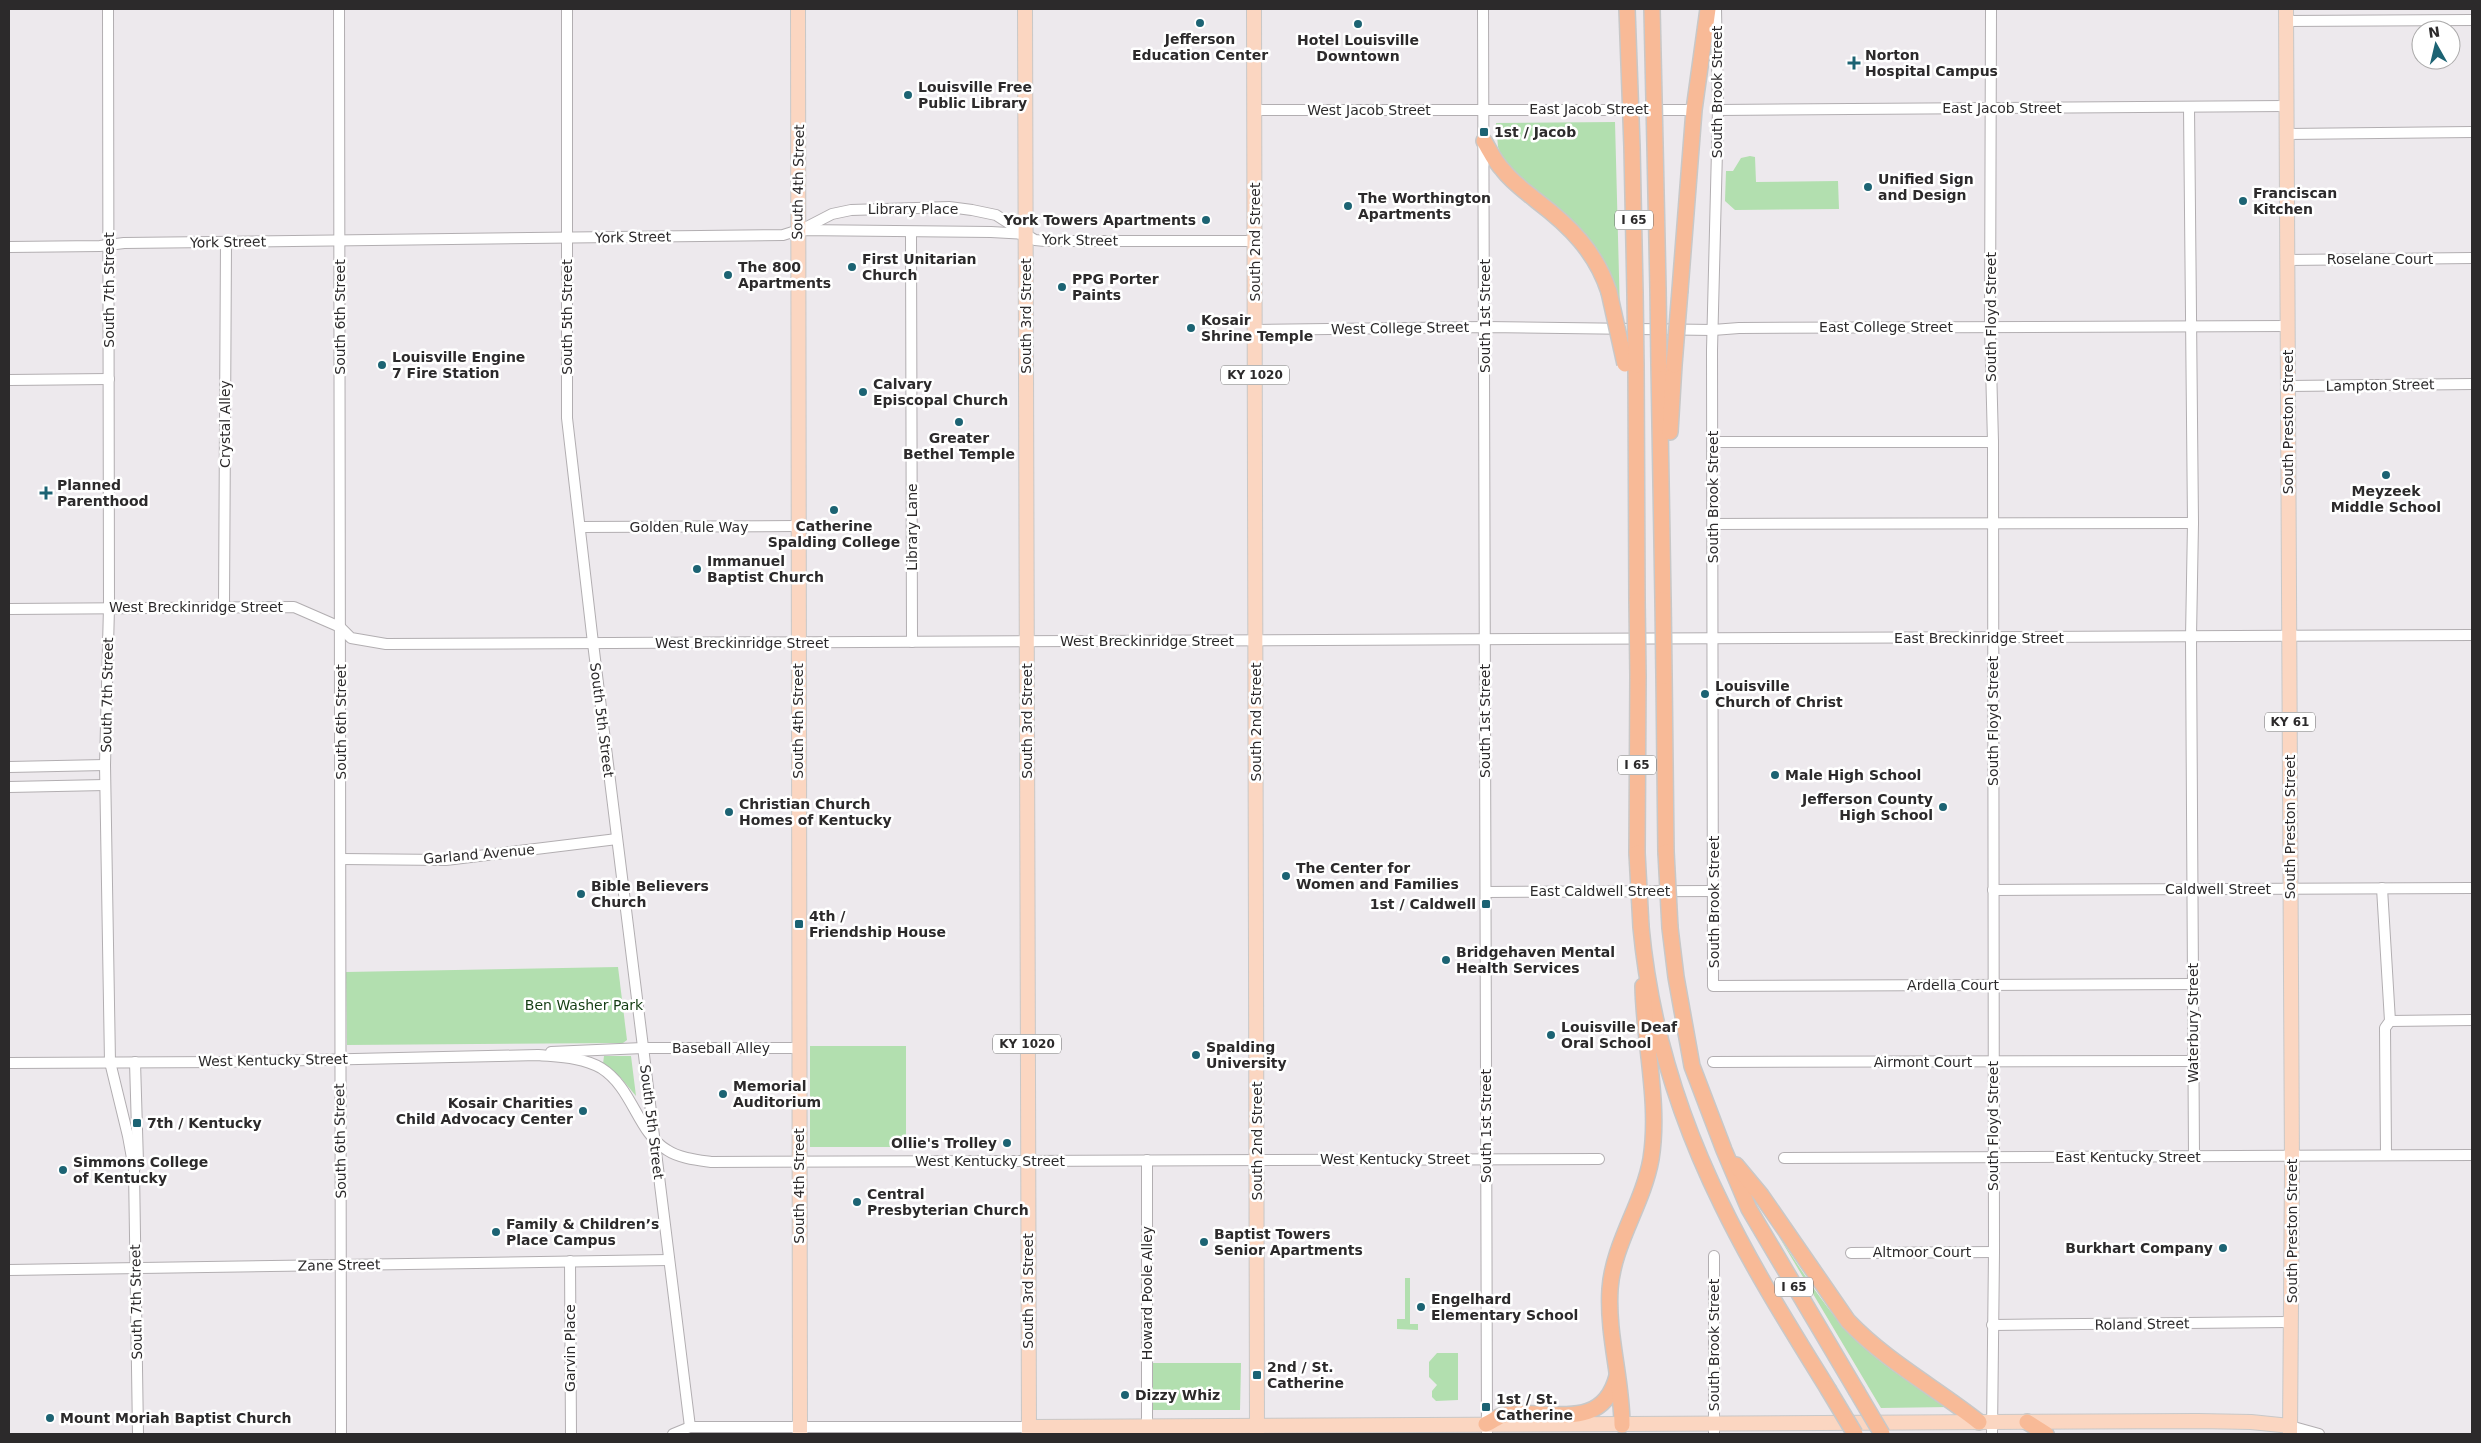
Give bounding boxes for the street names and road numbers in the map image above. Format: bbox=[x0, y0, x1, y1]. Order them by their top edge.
street label: South Brook Street bbox=[1709, 25, 1725, 158]
street label: East Jacob Street bbox=[1942, 100, 2062, 116]
street label: East Jacob Street bbox=[1529, 101, 1649, 117]
street label: West Jacob Street bbox=[1307, 102, 1431, 118]
street label: South 4th Street bbox=[789, 124, 807, 240]
street label: South 2nd Street bbox=[1247, 182, 1263, 301]
street label: Library Place bbox=[868, 201, 958, 217]
road number: I 65 bbox=[1615, 210, 1653, 230]
street label: York Street bbox=[594, 228, 672, 246]
street label: York Street bbox=[1041, 231, 1119, 249]
street label: South 7th Street bbox=[101, 232, 117, 348]
street label: York Street bbox=[189, 233, 267, 251]
street label: Roselane Court bbox=[2327, 251, 2434, 267]
street label: South Floyd Street bbox=[1983, 252, 1999, 382]
street label: South 3rd Street bbox=[1018, 258, 1034, 374]
street label: South 6th Street bbox=[332, 259, 348, 375]
street label: South 5th Street bbox=[559, 259, 575, 375]
street label: South 1st Street bbox=[1477, 259, 1493, 373]
street label: West College Street bbox=[1331, 319, 1470, 337]
street label: East College Street bbox=[1819, 319, 1953, 335]
street label: South Preston Street bbox=[2280, 349, 2296, 494]
road number: KY 1020 bbox=[1221, 366, 1289, 384]
street label: Lampton Street bbox=[2325, 376, 2435, 394]
street label: Crystal Alley bbox=[217, 380, 233, 468]
street label: South Brook Street bbox=[1705, 430, 1721, 563]
street label: Library Lane bbox=[904, 483, 920, 571]
street label: Golden Rule Way bbox=[630, 519, 748, 535]
street label: West Breckinridge Street bbox=[109, 599, 284, 615]
street label: East Breckinridge Street bbox=[1894, 630, 2064, 646]
street label: West Breckinridge Street bbox=[1060, 633, 1235, 649]
street label: West Breckinridge Street bbox=[655, 635, 830, 651]
street label: South 7th Street bbox=[98, 637, 116, 753]
street label: South Floyd Street bbox=[1985, 656, 2001, 786]
street label: South 5th Street bbox=[587, 662, 617, 779]
street label: South 2nd Street bbox=[1248, 662, 1264, 781]
street label: South 4th Street bbox=[790, 663, 806, 779]
street label: South 3rd Street bbox=[1019, 663, 1035, 779]
street label: South 6th Street bbox=[333, 664, 349, 780]
street label: South 1st Street bbox=[1477, 664, 1493, 778]
road number: KY 61 bbox=[2265, 712, 2315, 732]
street label: South Preston Street bbox=[2282, 754, 2298, 899]
road number: I 65 bbox=[1618, 756, 1656, 774]
street label: South Brook Street bbox=[1706, 835, 1722, 968]
street label: Garland Avenue bbox=[423, 841, 535, 867]
street label: Caldwell Street bbox=[2165, 881, 2271, 897]
street label: East Caldwell Street bbox=[1530, 883, 1671, 899]
street label: Waterbury Street bbox=[2185, 962, 2201, 1083]
street label: Ardella Court bbox=[1907, 977, 1999, 993]
road number: KY 1020 bbox=[993, 1034, 1061, 1054]
street label: Baseball Alley bbox=[672, 1040, 770, 1056]
street label: West Kentucky Street bbox=[198, 1051, 349, 1069]
street label: Airmont Court bbox=[1874, 1054, 1973, 1070]
street label: South Floyd Street bbox=[1985, 1061, 2001, 1191]
street label: South 5th Street bbox=[637, 1064, 667, 1181]
street label: South 1st Street bbox=[1478, 1069, 1494, 1183]
street label: South 2nd Street bbox=[1249, 1081, 1265, 1200]
street label: South 6th Street bbox=[331, 1083, 349, 1199]
street label: South 4th Street bbox=[791, 1128, 807, 1244]
street label: East Kentucky Street bbox=[2055, 1149, 2201, 1165]
street label: West Kentucky Street bbox=[1320, 1151, 1470, 1167]
street label: West Kentucky Street bbox=[915, 1153, 1065, 1169]
street label: South Preston Street bbox=[2284, 1158, 2300, 1303]
street label: Howard Poole Alley bbox=[1139, 1226, 1155, 1360]
street label: South 3rd Street bbox=[1020, 1233, 1036, 1349]
street label: South 7th Street bbox=[127, 1244, 145, 1360]
street label: Altmoor Court bbox=[1873, 1244, 1972, 1260]
street label: Zane Street bbox=[298, 1256, 381, 1274]
road number: I 65 bbox=[1775, 1277, 1813, 1296]
street label: South Brook Street bbox=[1706, 1278, 1722, 1411]
street label: Garvin Place bbox=[562, 1304, 578, 1392]
street label: Roland Street bbox=[2094, 1315, 2190, 1333]

